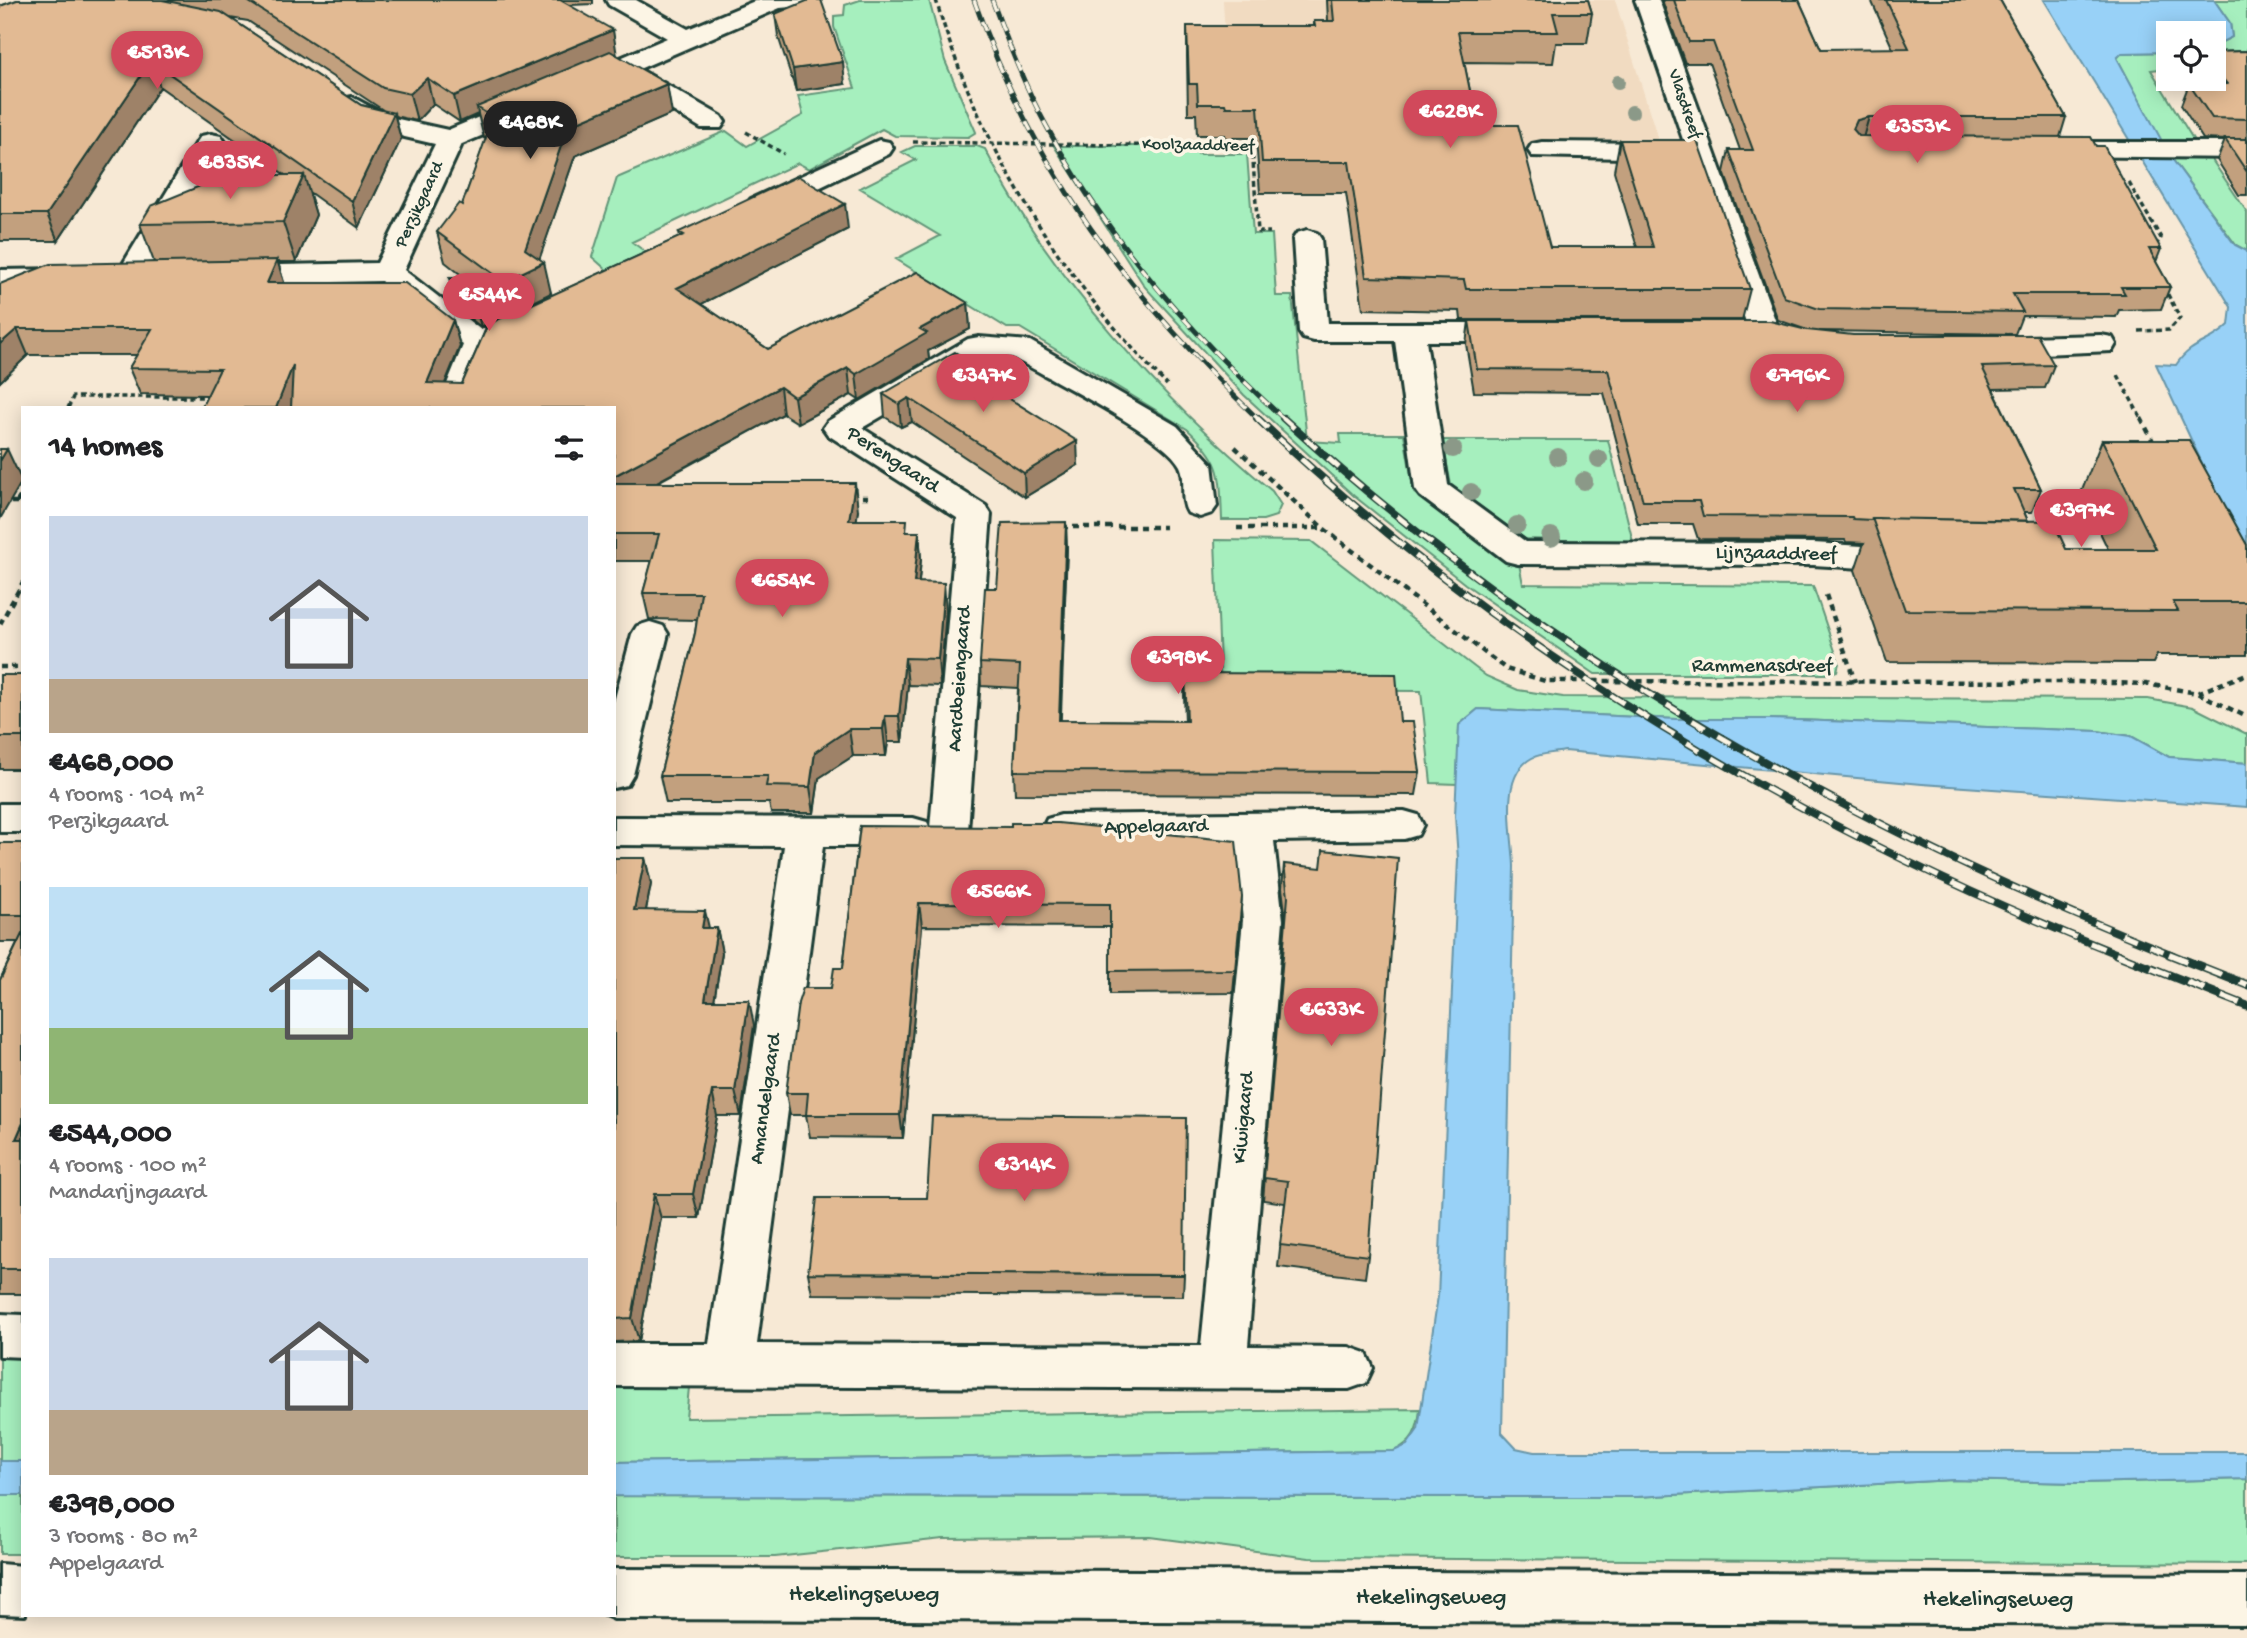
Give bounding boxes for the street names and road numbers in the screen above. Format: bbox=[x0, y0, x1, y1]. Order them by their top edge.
street label: Vlasdreef bbox=[1662, 66, 1706, 143]
street label: Koolzaaddreef bbox=[1142, 135, 1256, 158]
street label: Perzikgaard bbox=[390, 157, 450, 252]
street label: Perengaard bbox=[840, 421, 945, 501]
street label: Lijnzaaddreef bbox=[1715, 541, 1838, 569]
street label: Aardbeiengaard bbox=[943, 604, 979, 753]
street label: Rammenasdreef bbox=[1692, 655, 1834, 680]
street label: Appelgaard bbox=[1104, 815, 1210, 841]
street label: Amandelgaard bbox=[745, 1030, 789, 1166]
street label: Kiwigaard bbox=[1229, 1069, 1262, 1165]
street label: Hekelingseweg bbox=[789, 1581, 939, 1610]
street label: Hekelingseweg bbox=[1356, 1584, 1506, 1613]
street label: Hekelingseweg bbox=[1923, 1586, 2073, 1615]

